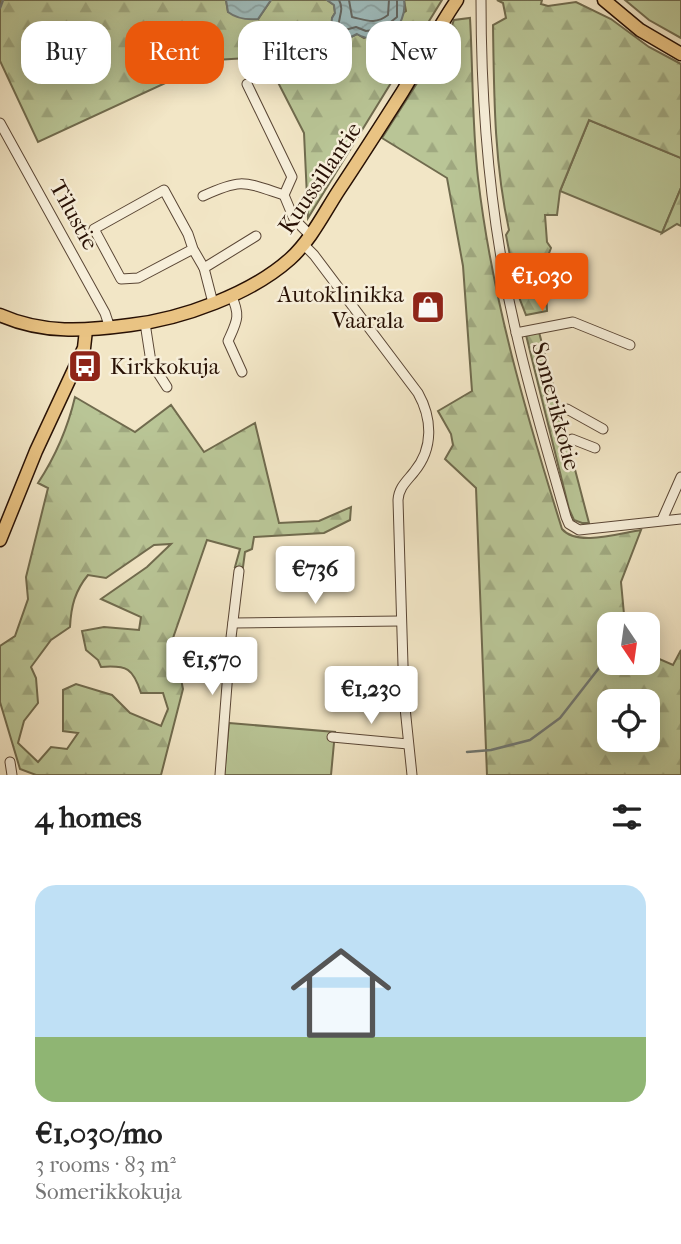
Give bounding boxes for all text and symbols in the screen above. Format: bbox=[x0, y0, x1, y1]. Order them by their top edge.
chip: Buy bbox=[21, 21, 111, 84]
chip: Rent bbox=[125, 21, 224, 84]
chip: Filters bbox=[238, 21, 352, 84]
chip: New bbox=[366, 21, 461, 84]
street label: Kuussillantie bbox=[273, 117, 367, 239]
street label: Tilustie bbox=[44, 175, 104, 255]
pin: €1,030 bbox=[485, 254, 599, 313]
text: €1,030 bbox=[511, 262, 573, 289]
place label: Autoklinikka Vaarala bbox=[276, 281, 404, 334]
shop icon: Autoklinikka Vaarala bbox=[409, 288, 447, 326]
street label: Somerikkotie bbox=[526, 339, 586, 473]
bus stop icon: Kirkkokuja bbox=[66, 347, 104, 385]
place label: Kirkkokuja bbox=[110, 353, 220, 380]
pin: €736 bbox=[274, 546, 356, 606]
text: €736 bbox=[292, 555, 338, 582]
north arrow bbox=[597, 612, 660, 676]
map controls bbox=[597, 612, 660, 752]
pin: €1,570 bbox=[155, 638, 269, 697]
text: €1,570 bbox=[182, 646, 242, 673]
pin: €1,230 bbox=[314, 666, 428, 726]
text: €1,230 bbox=[341, 675, 401, 702]
button: locate bbox=[597, 689, 660, 752]
icon: filters bbox=[608, 798, 646, 836]
text: 4 homes bbox=[35, 800, 142, 835]
icon: home bbox=[278, 930, 404, 1056]
text: €1,030/mo bbox=[35, 1116, 163, 1151]
text: 3 rooms · 83 m² bbox=[35, 1151, 176, 1178]
text: Somerikkokuja bbox=[35, 1178, 182, 1205]

